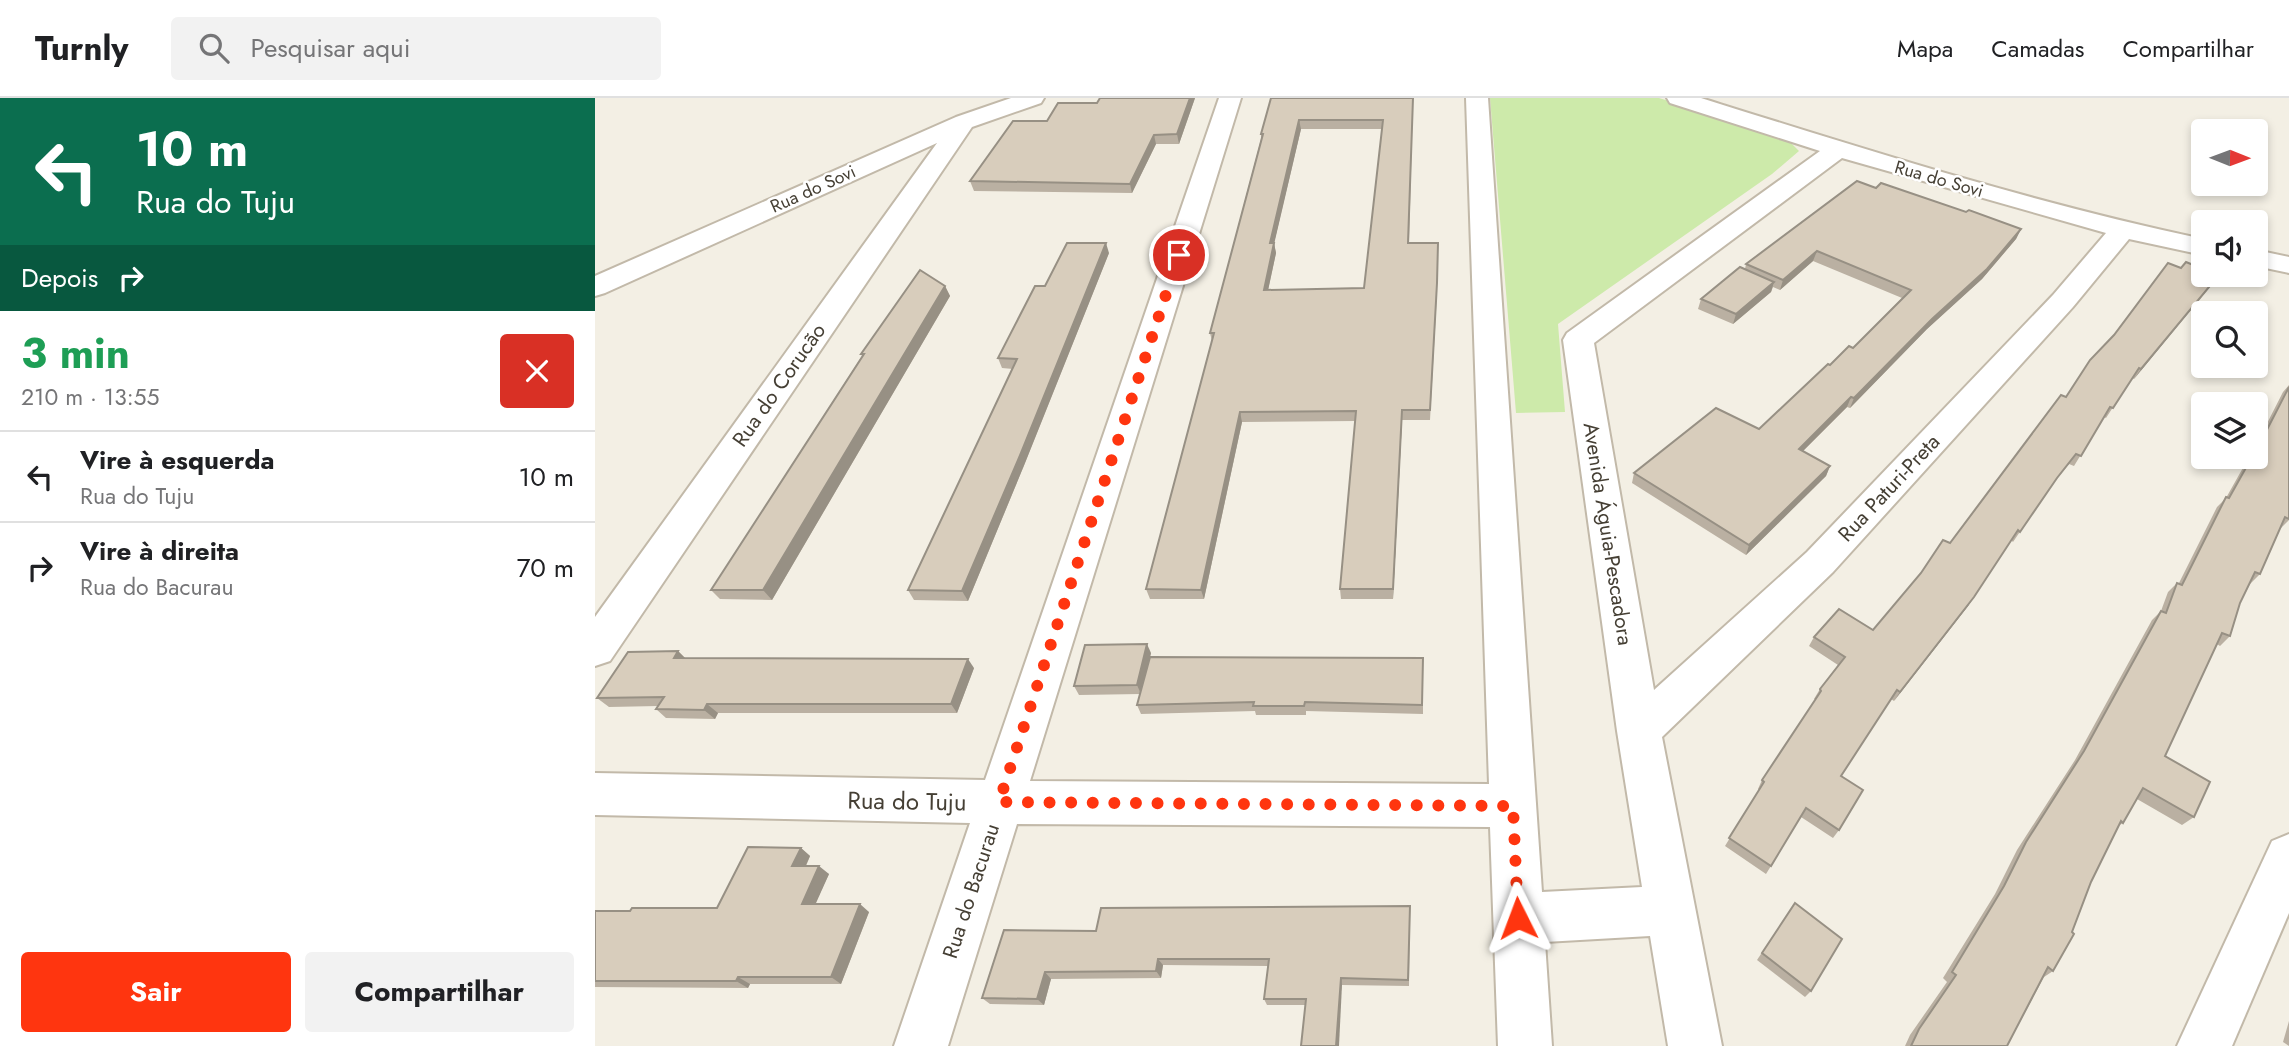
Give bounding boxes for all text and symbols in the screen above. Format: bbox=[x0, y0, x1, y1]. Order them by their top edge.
search box bbox=[171, 17, 661, 80]
text: Turnly bbox=[35, 25, 129, 72]
icon: search bbox=[195, 29, 233, 67]
text: Pesquisar aqui bbox=[251, 29, 411, 67]
text: Mapa bbox=[1897, 31, 1953, 66]
text: Camadas bbox=[1991, 31, 2084, 66]
text: Compartilhar bbox=[2122, 31, 2254, 66]
text: 10 m bbox=[136, 114, 248, 184]
north arrow bbox=[2191, 119, 2268, 196]
map controls bbox=[2191, 119, 2268, 469]
icon: left bbox=[21, 126, 112, 217]
street label: Rua do Sovi bbox=[1892, 154, 1986, 204]
street label: Rua do Sovi bbox=[766, 159, 860, 219]
text: Rua do Tuju bbox=[136, 179, 295, 225]
button: sound bbox=[2191, 210, 2268, 287]
pin bbox=[1149, 225, 1209, 285]
icon: arrive bbox=[1160, 236, 1198, 274]
text: Depois bbox=[21, 259, 98, 297]
icon: right bbox=[112, 259, 150, 297]
button: search bbox=[2191, 301, 2268, 378]
street label: Rua do Corucão bbox=[725, 317, 833, 453]
text: 3 min bbox=[21, 323, 130, 384]
button: close bbox=[500, 334, 574, 408]
text: 210 m · 13:55 bbox=[21, 380, 160, 414]
button: layers bbox=[2191, 392, 2268, 469]
street label: Avenida Águia-Pescadora bbox=[1576, 420, 1640, 648]
street label: Rua Paturi-Preta bbox=[1831, 428, 1947, 548]
text: Vire à esquerda bbox=[80, 441, 275, 479]
icon: left bbox=[21, 458, 59, 496]
text: 10 m bbox=[519, 458, 574, 496]
text: Rua do Tuju bbox=[80, 479, 194, 513]
text: Vire à direita bbox=[80, 532, 239, 570]
icon: right bbox=[21, 549, 59, 587]
text: 70 m bbox=[517, 549, 574, 587]
text: Rua do Bacurau bbox=[80, 570, 233, 604]
street label: Rua do Tuju bbox=[847, 782, 967, 820]
street label: Rua do Bacurau bbox=[935, 820, 1007, 962]
position arrow bbox=[1481, 881, 1555, 955]
button: Sair bbox=[21, 952, 291, 1032]
button: Compartilhar bbox=[305, 952, 574, 1032]

